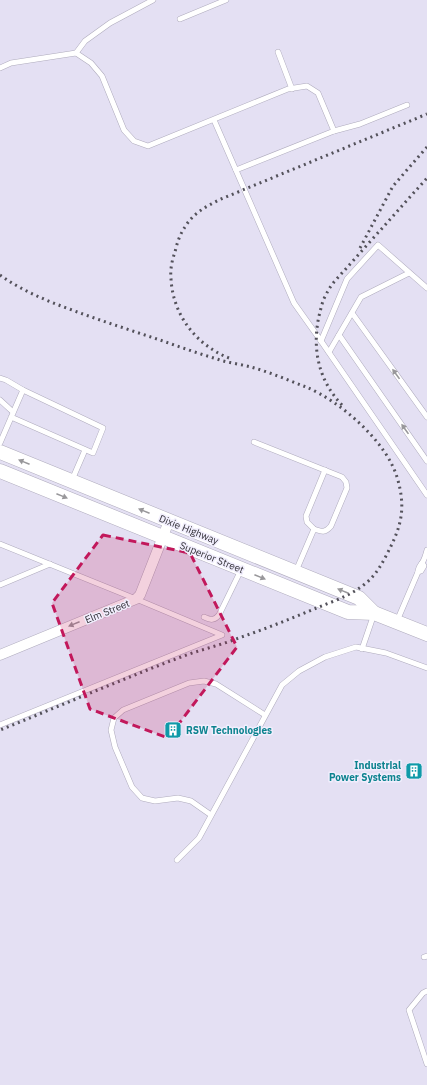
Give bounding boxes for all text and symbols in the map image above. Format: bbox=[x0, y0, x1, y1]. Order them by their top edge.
one-way arrow bbox=[392, 369, 400, 380]
one-way arrow bbox=[401, 424, 409, 434]
one-way arrow bbox=[17, 458, 29, 464]
one-way arrow bbox=[57, 494, 69, 500]
one-way arrow bbox=[138, 507, 150, 513]
street label: Dixie Highway bbox=[157, 512, 220, 547]
street label: Superior Street bbox=[178, 539, 246, 576]
one-way arrow bbox=[255, 574, 267, 580]
one-way arrow bbox=[337, 588, 348, 594]
street label: Elm Street bbox=[83, 596, 132, 626]
one-way arrow bbox=[67, 622, 79, 628]
building icon: RSW Technologies bbox=[163, 720, 183, 740]
place label: RSW Technologies bbox=[186, 724, 272, 737]
place label: Industrial Power Systems bbox=[329, 759, 401, 784]
building icon: Industrial Power Systems bbox=[404, 761, 424, 781]

